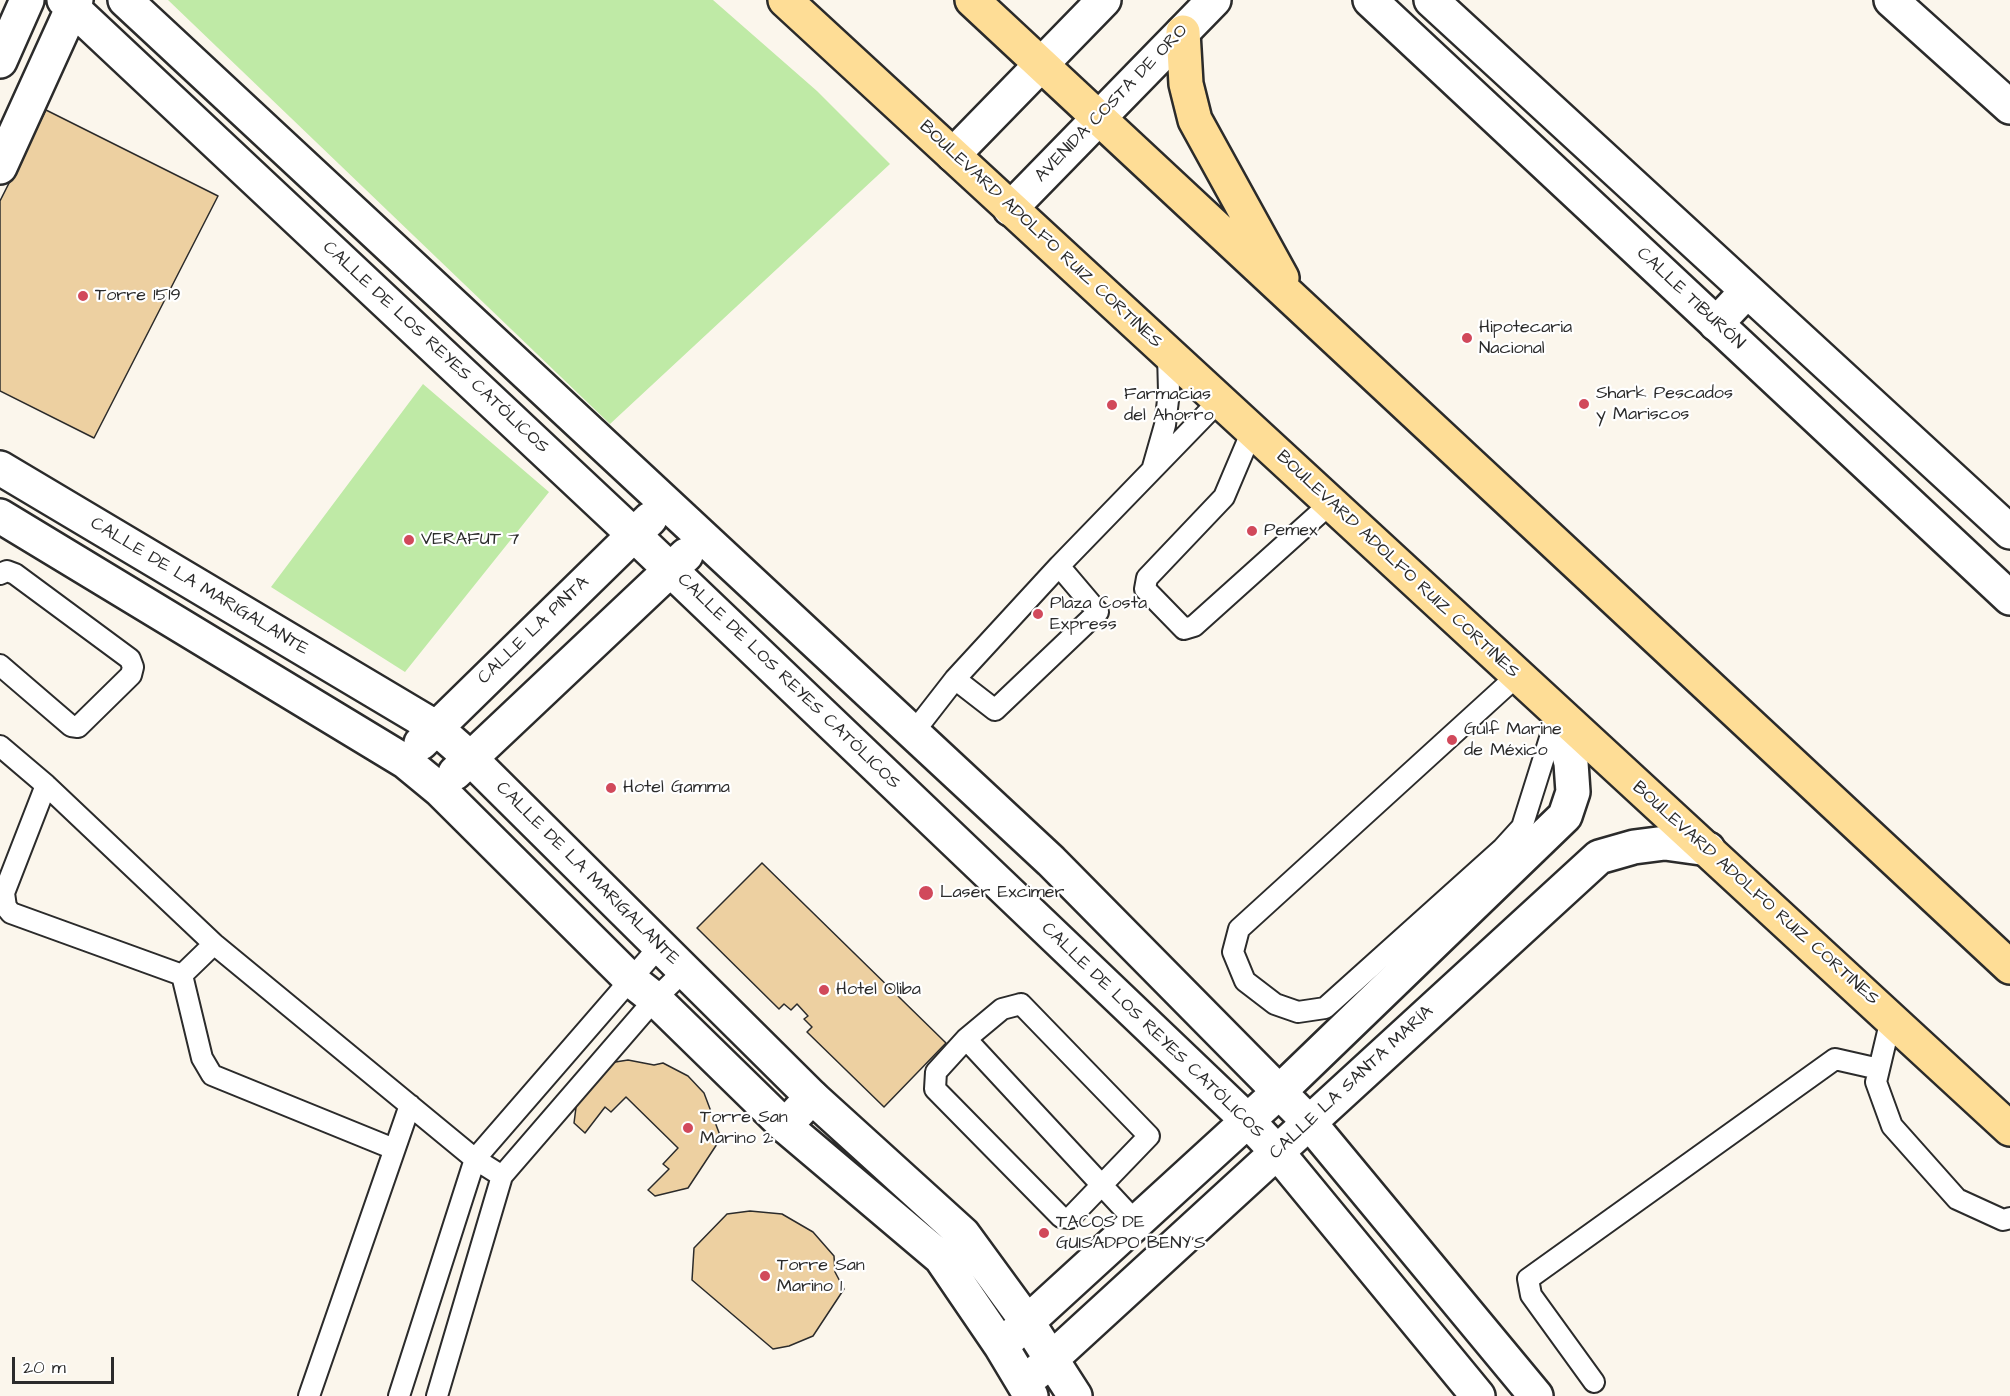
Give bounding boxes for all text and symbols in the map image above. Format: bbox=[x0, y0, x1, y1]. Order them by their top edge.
street label: AVENIDA COSTA DE ORO bbox=[1031, 21, 1193, 187]
street label: BOULEVARD ADOLFO RUIZ CORTINES bbox=[914, 117, 1166, 353]
street label: CALLE DE LOS REYES CATÓLICOS bbox=[317, 237, 553, 459]
street label: CALLE TIBURÓN bbox=[1631, 243, 1749, 355]
place label: Torre 1519 bbox=[95, 285, 181, 307]
marker: Torre 1519 bbox=[76, 289, 90, 303]
place label: Hipotecaria Nacional bbox=[1479, 317, 1572, 360]
marker: Hipotecaria Nacional bbox=[1460, 331, 1474, 345]
place label: Shark Pescados y Mariscos bbox=[1596, 383, 1733, 426]
place label: Farmacias del Ahorro bbox=[1124, 384, 1214, 426]
marker: Shark Pescados y Mariscos bbox=[1577, 397, 1591, 411]
marker: Farmacias del Ahorro bbox=[1105, 398, 1119, 412]
street label: BOULEVARD ADOLFO RUIZ CORTINES bbox=[1271, 447, 1523, 683]
street label: CALLE DE LA MARIGALANTE bbox=[86, 513, 312, 661]
place label: Pemex bbox=[1264, 520, 1317, 542]
marker: Pemex bbox=[1245, 524, 1259, 538]
place label: VERAFUT 7 bbox=[421, 529, 519, 551]
marker: VERAFUT 7 bbox=[402, 533, 416, 547]
street label: CALLE DE LOS REYES CATÓLICOS bbox=[672, 570, 904, 794]
street label: CALLE LA PINTA bbox=[474, 572, 594, 690]
place label: Plaza Costa Express bbox=[1050, 593, 1147, 636]
marker: Plaza Costa Express bbox=[1031, 607, 1045, 621]
place label: Gulf Marine de México bbox=[1464, 719, 1562, 762]
marker: Gulf Marine de México bbox=[1445, 733, 1459, 747]
place label: Hotel Gamma bbox=[623, 777, 730, 799]
street label: CALLE DE LA MARIGALANTE bbox=[491, 778, 683, 970]
street label: BOULEVARD ADOLFO RUIZ CORTINES bbox=[1627, 778, 1883, 1010]
marker: Hotel Gamma bbox=[604, 781, 618, 795]
place label: Laser Excimer bbox=[940, 882, 1064, 904]
marker: Laser Excimer bbox=[917, 884, 935, 902]
street label: CALLE DE LOS REYES CATÓLICOS bbox=[1036, 919, 1268, 1143]
place label: Hotel Oliba bbox=[836, 979, 921, 1001]
marker: Hotel Oliba bbox=[817, 983, 831, 997]
street label: CALLE LA SANTA MARÍA bbox=[1266, 1001, 1438, 1165]
place label: Torre San Marino 2 bbox=[700, 1107, 788, 1150]
marker: Torre San Marino 2 bbox=[681, 1121, 695, 1135]
place label: TACOS DE GUISADPO BENY'S bbox=[1056, 1212, 1206, 1254]
marker: TACOS DE GUISADPO BENY'S bbox=[1037, 1226, 1051, 1240]
place label: Torre San Marino 1 bbox=[777, 1255, 865, 1298]
marker: Torre San Marino 1 bbox=[758, 1269, 772, 1283]
scale bar bbox=[15, 1345, 117, 1383]
text: 20 m bbox=[23, 1355, 66, 1380]

